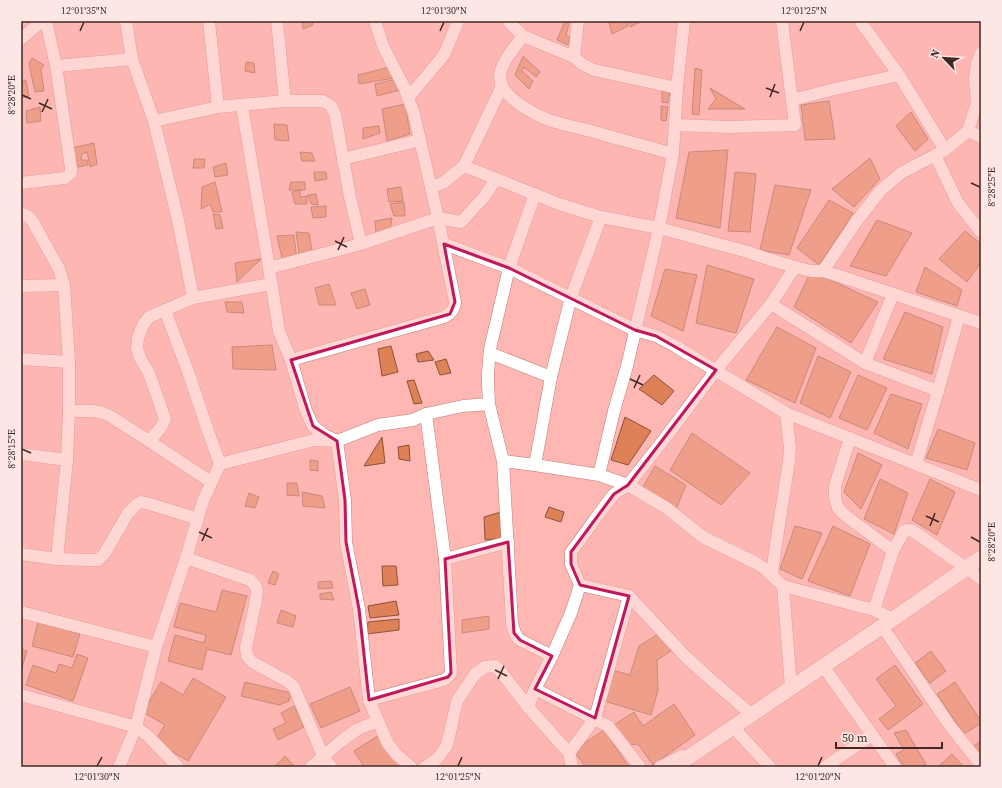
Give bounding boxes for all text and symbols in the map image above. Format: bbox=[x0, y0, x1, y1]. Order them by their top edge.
text: 12°01'35"N bbox=[61, 4, 107, 17]
text: 12°01'30"N bbox=[421, 4, 467, 17]
text: 12°01'25"N bbox=[781, 4, 827, 17]
north arrow bbox=[924, 38, 964, 78]
text: N bbox=[927, 47, 944, 61]
text: 8°28'20"E bbox=[5, 75, 18, 115]
text: 8°28'25"E bbox=[985, 167, 998, 207]
text: 8°28'15"E bbox=[5, 429, 18, 469]
text: 8°28'20"E bbox=[985, 522, 998, 562]
scale bar bbox=[836, 724, 942, 750]
text: 50 m bbox=[842, 730, 868, 746]
text: 12°01'30"N bbox=[74, 770, 120, 783]
text: 12°01'25"N bbox=[435, 770, 481, 783]
text: 12°01'20"N bbox=[795, 770, 841, 783]

